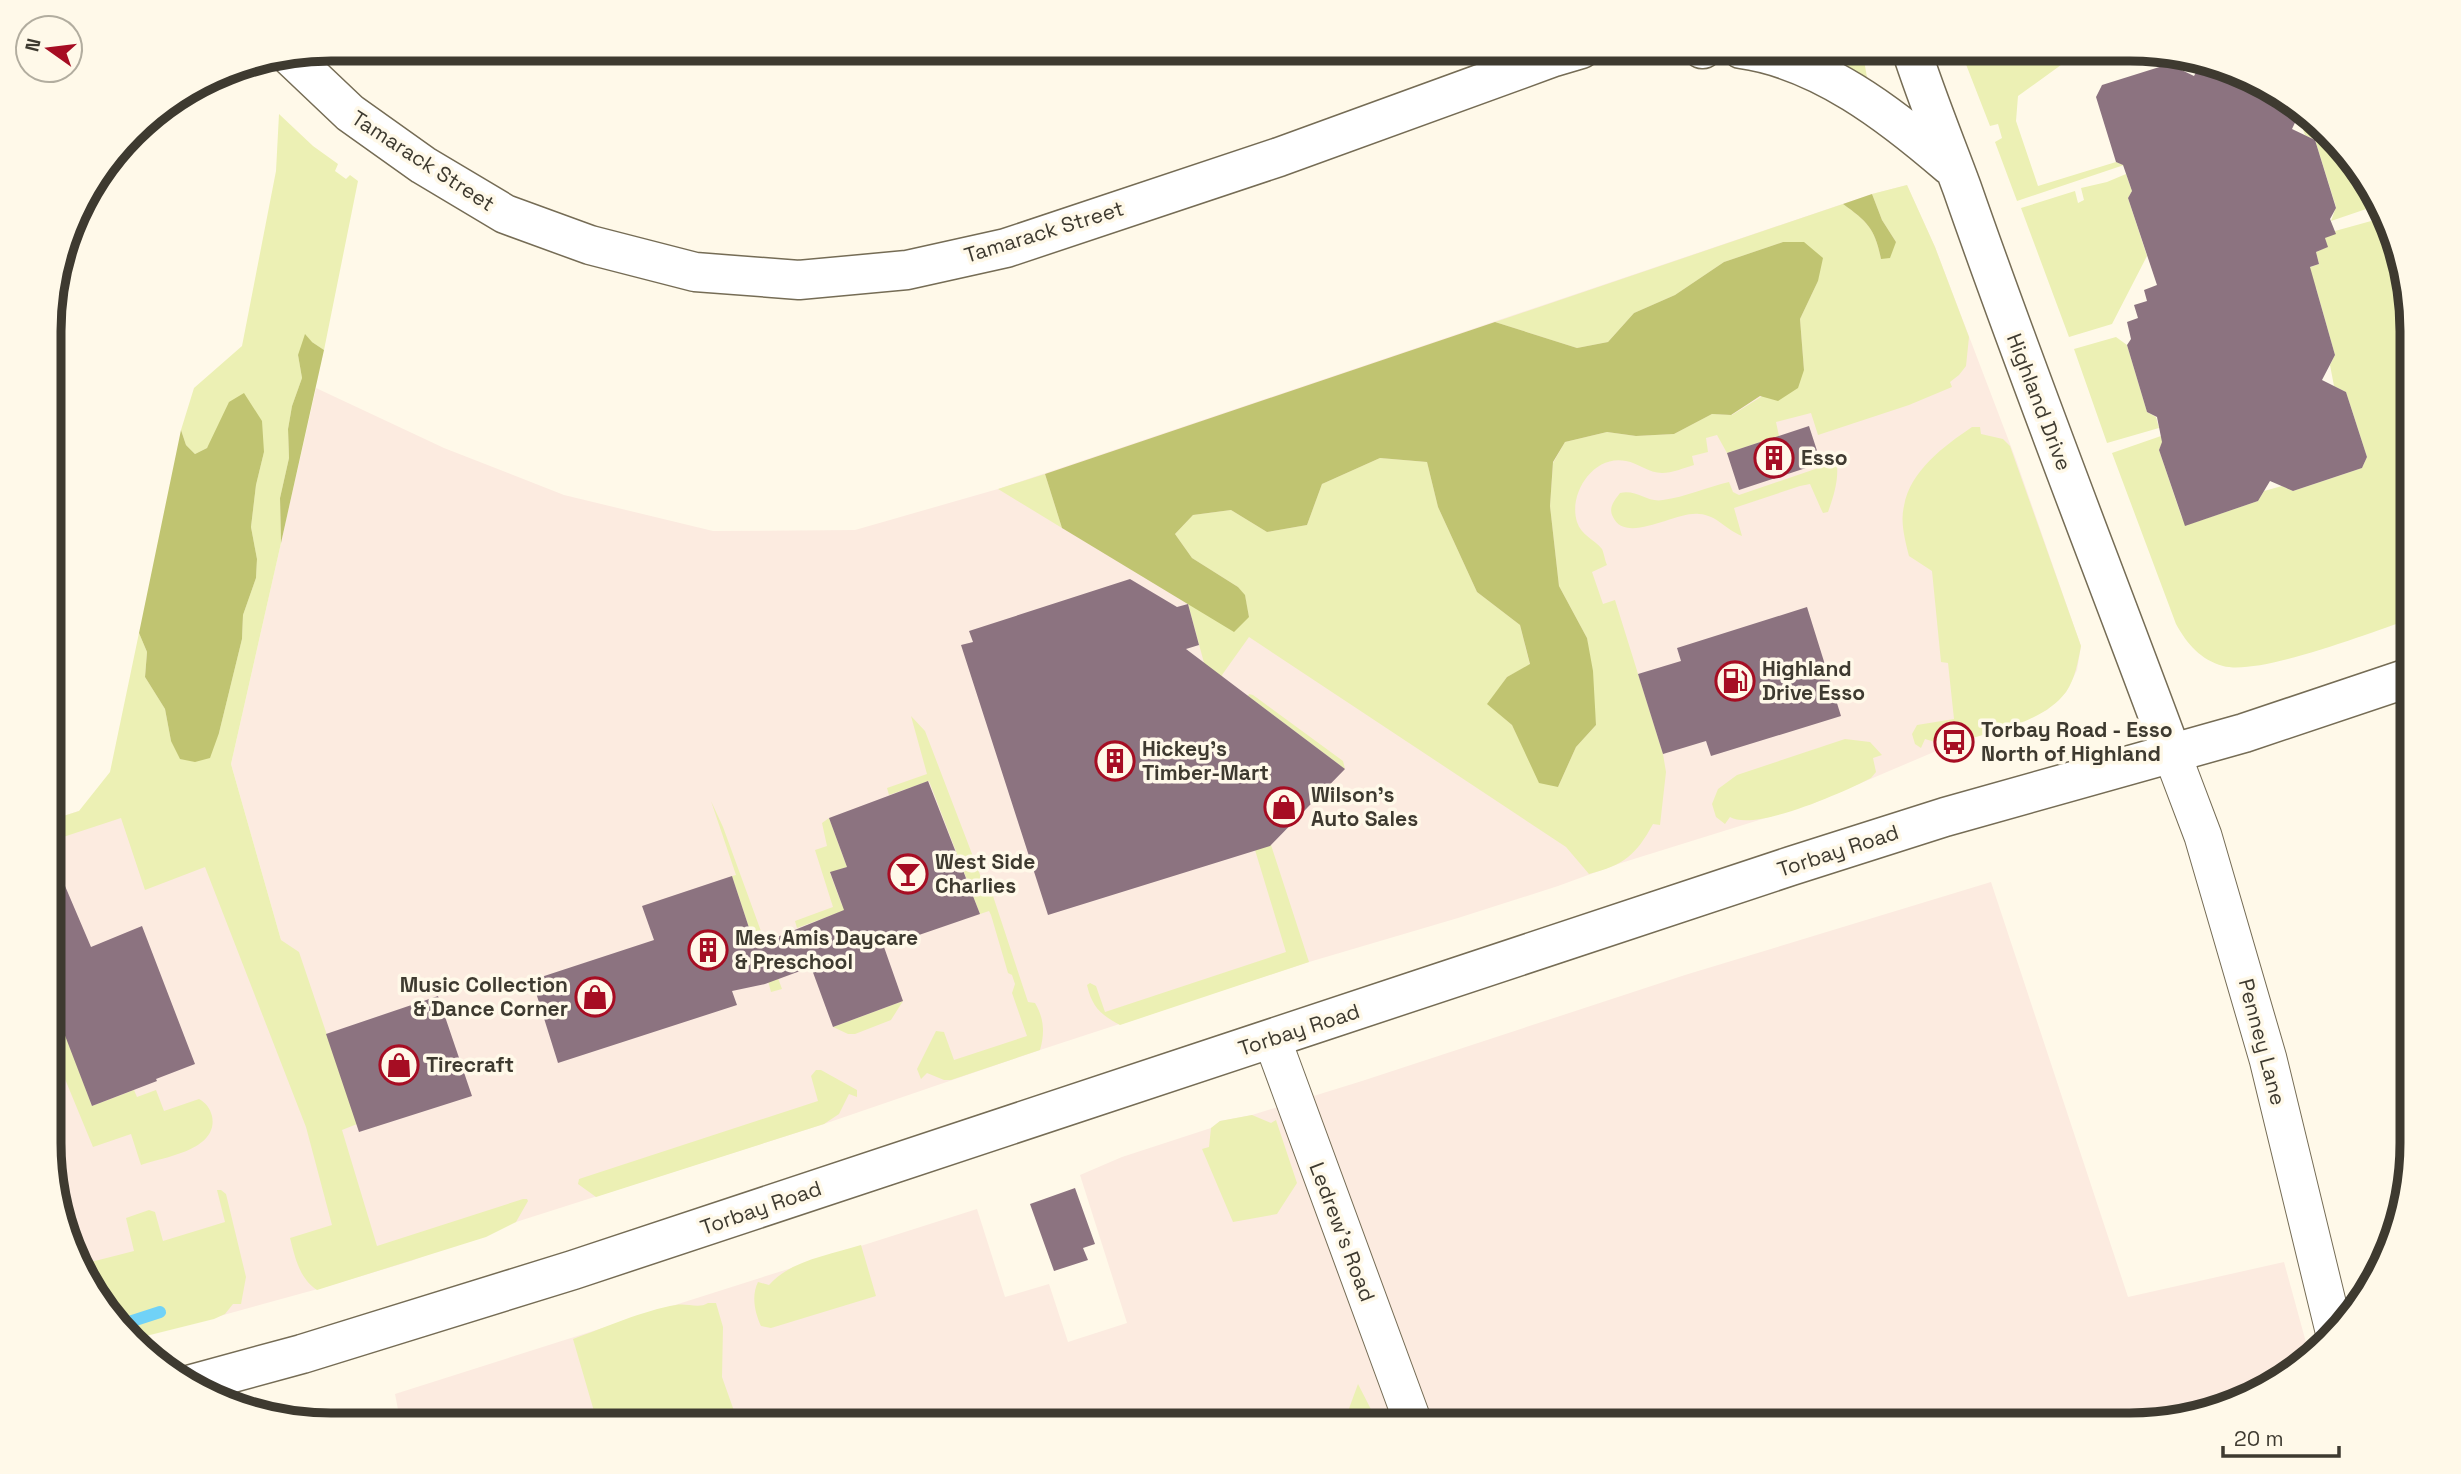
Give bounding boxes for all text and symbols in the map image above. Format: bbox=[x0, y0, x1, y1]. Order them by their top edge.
north arrow bbox=[14, 14, 84, 84]
text: N bbox=[19, 36, 47, 54]
street label: Tamarack Street bbox=[347, 104, 500, 217]
street label: Tamarack Street bbox=[961, 194, 1127, 269]
street label: Highland Drive bbox=[2001, 329, 2078, 474]
building icon: Esso bbox=[1753, 437, 1795, 479]
place label: Esso bbox=[1801, 444, 1848, 471]
place label: Highland Drive Esso bbox=[1762, 655, 1865, 706]
fuel station icon: Highland Drive Esso bbox=[1714, 660, 1756, 702]
place label: Torbay Road - Esso North of Highland bbox=[1981, 716, 2173, 767]
bus stop icon: Torbay Road - Esso North of Highland bbox=[1933, 721, 1975, 763]
place label: Hickey's Timber-Mart bbox=[1142, 735, 1269, 786]
building icon: Hickey's Timber-Mart bbox=[1094, 740, 1136, 782]
place label: Wilson's Auto Sales bbox=[1311, 781, 1418, 832]
shop icon: Wilson's Auto Sales bbox=[1263, 786, 1305, 828]
street label: Torbay Road bbox=[1774, 818, 1902, 883]
place label: West Side Charlies bbox=[935, 848, 1035, 899]
bar icon: West Side Charlies bbox=[887, 853, 929, 895]
place label: Mes Amis Daycare & Preschool bbox=[735, 924, 918, 975]
building icon: Mes Amis Daycare & Preschool bbox=[687, 929, 729, 971]
place label: Music Collection & Dance Corner bbox=[400, 971, 568, 1022]
shop icon: Music Collection & Dance Corner bbox=[574, 976, 616, 1018]
street label: Penney Lane bbox=[2233, 976, 2292, 1108]
street label: Torbay Road bbox=[1235, 997, 1363, 1062]
shop icon: Tirecraft bbox=[378, 1044, 420, 1086]
place label: Tirecraft bbox=[426, 1051, 514, 1078]
street label: Ledrew's Road bbox=[1303, 1158, 1381, 1305]
street label: Torbay Road bbox=[697, 1174, 825, 1241]
scale bar bbox=[2223, 1414, 2338, 1458]
text: 20 m bbox=[2234, 1425, 2284, 1452]

